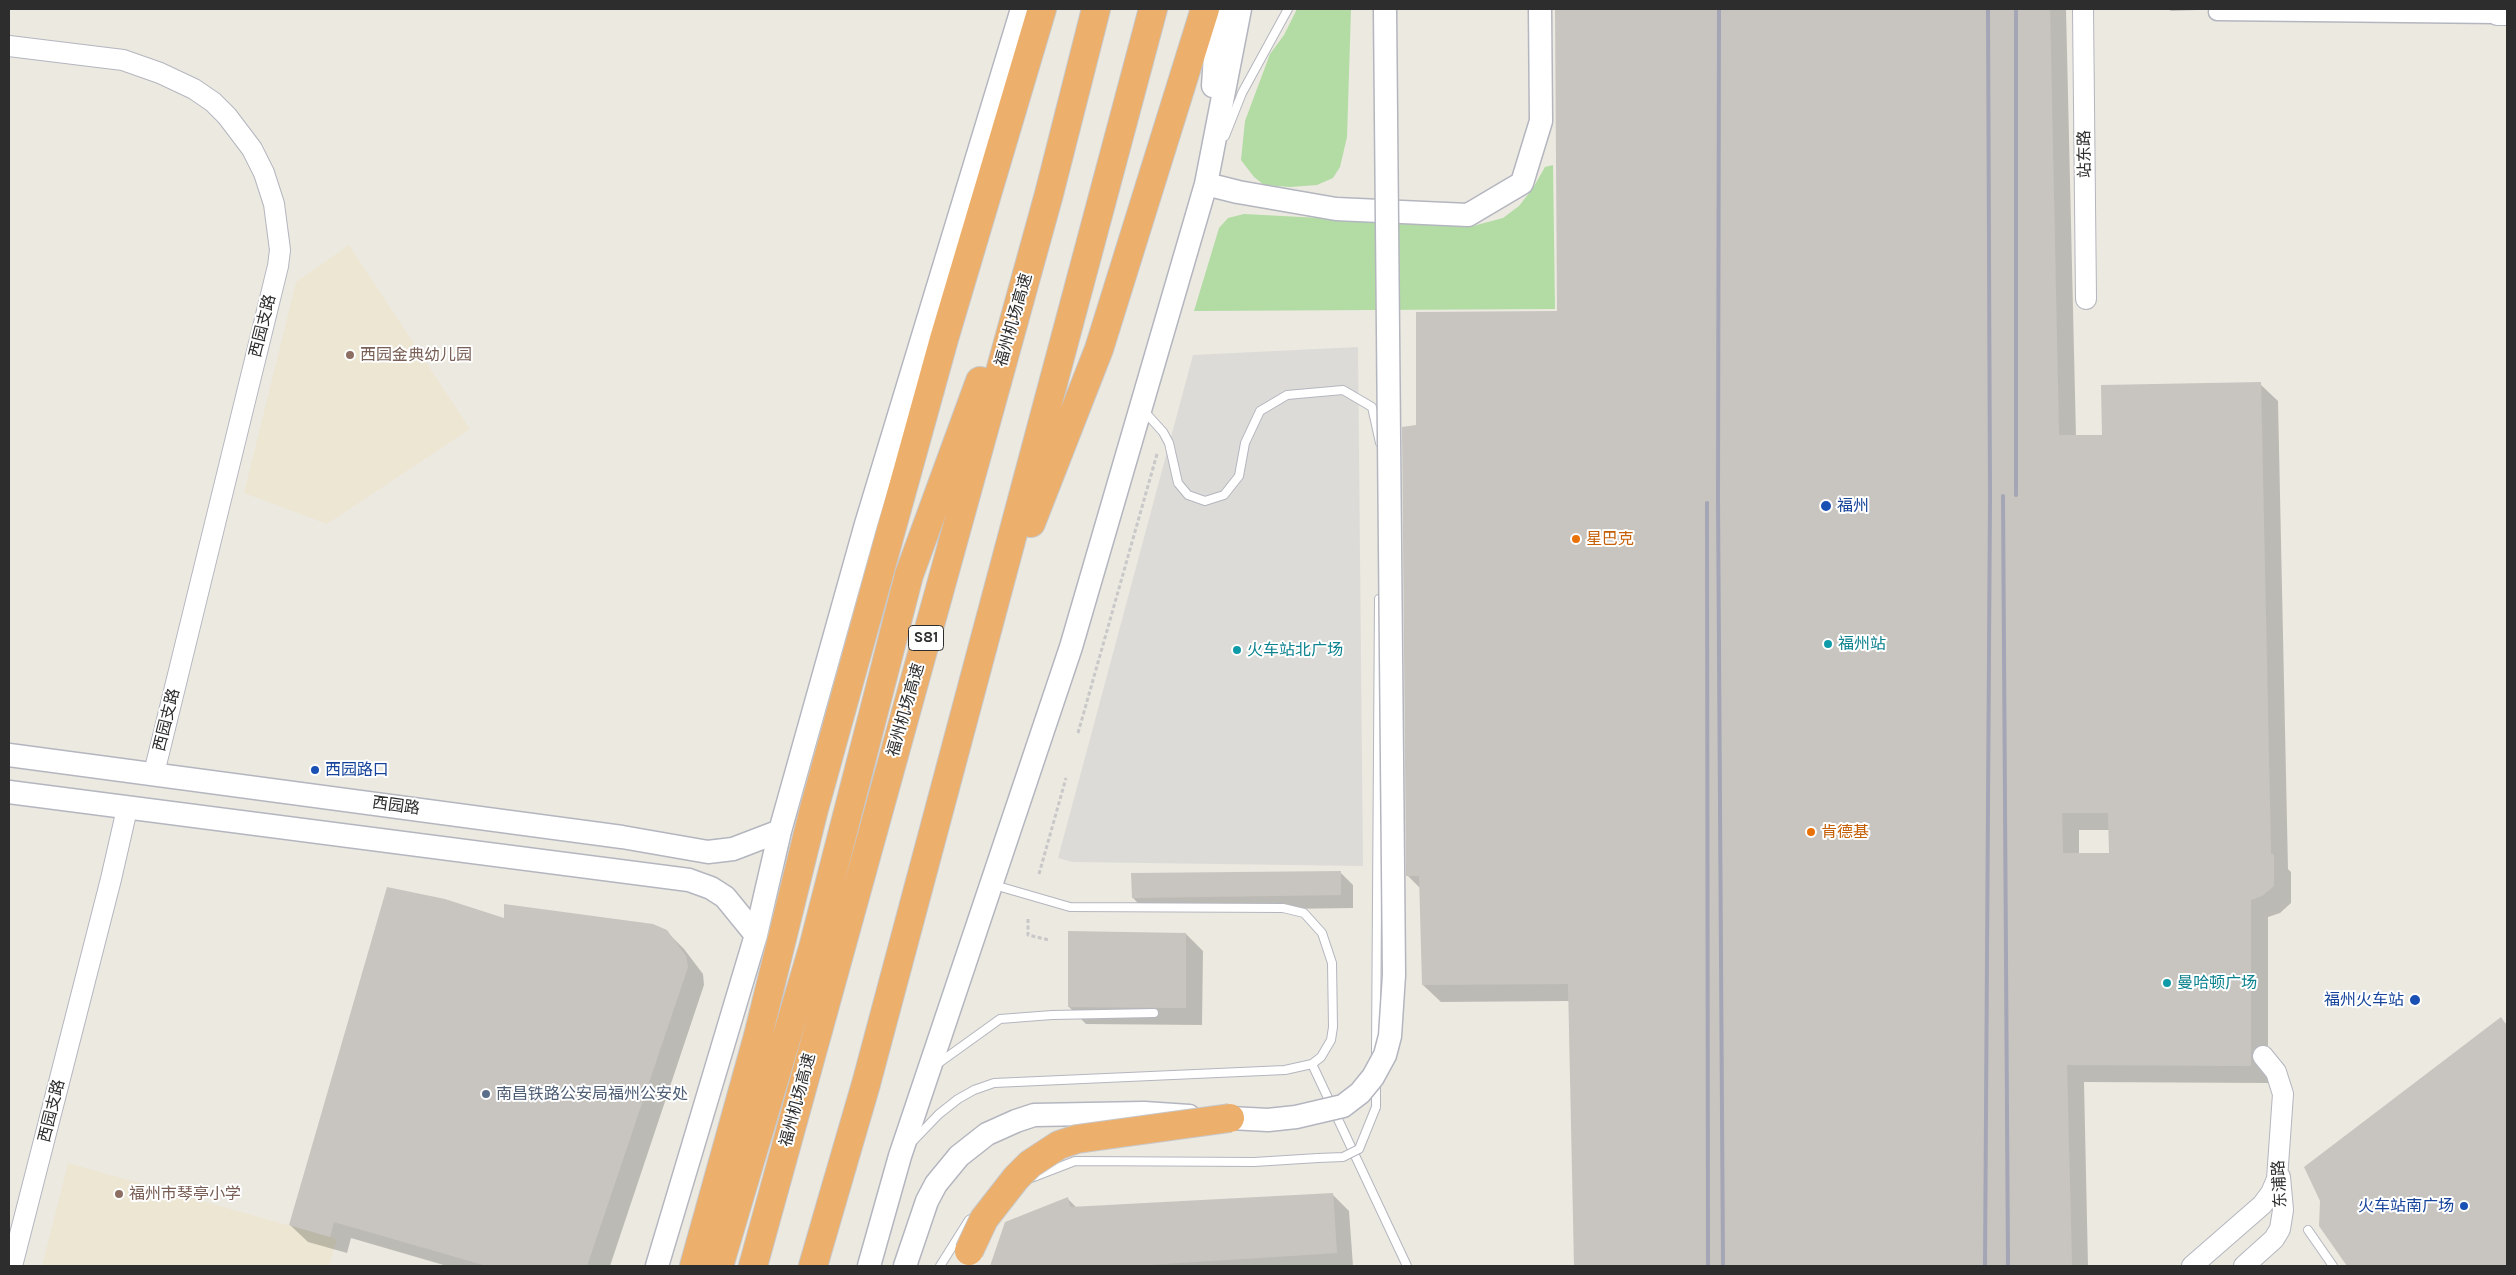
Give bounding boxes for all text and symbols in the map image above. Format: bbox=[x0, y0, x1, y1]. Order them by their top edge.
street label: 站东路 bbox=[2075, 130, 2095, 178]
street label: 福州机场高速 bbox=[992, 271, 1036, 369]
street label: 西园支路 bbox=[246, 293, 280, 359]
place label: 西园金典幼儿园 bbox=[360, 345, 472, 365]
marker: 西园金典幼儿园 bbox=[344, 349, 356, 361]
place label: 福州 bbox=[1837, 496, 1869, 516]
marker: 福州 bbox=[1819, 499, 1833, 513]
place label: 星巴克 bbox=[1586, 529, 1634, 549]
marker: 星巴克 bbox=[1570, 533, 1582, 545]
road number: S81 bbox=[908, 626, 944, 650]
place label: 福州站 bbox=[1838, 634, 1886, 654]
marker: 福州站 bbox=[1822, 638, 1834, 650]
place label: 火车站北广场 bbox=[1247, 640, 1343, 660]
marker: 火车站北广场 bbox=[1231, 644, 1243, 656]
street label: 福州机场高速 bbox=[884, 661, 928, 759]
street label: 西园支路 bbox=[150, 687, 184, 753]
place label: 西园路口 bbox=[325, 760, 389, 780]
marker: 西园路口 bbox=[309, 764, 321, 776]
street label: 西园路 bbox=[371, 793, 421, 819]
place label: 肯德基 bbox=[1821, 822, 1869, 842]
marker: 肯德基 bbox=[1805, 826, 1817, 838]
place label: 曼哈顿广场 bbox=[2177, 973, 2257, 993]
marker: 曼哈顿广场 bbox=[2161, 977, 2173, 989]
place label: 福州火车站 bbox=[2324, 990, 2404, 1010]
marker: 福州火车站 bbox=[2408, 993, 2422, 1007]
street label: 福州机场高速 bbox=[776, 1051, 820, 1149]
street label: 西园支路 bbox=[35, 1078, 69, 1144]
place label: 南昌铁路公安局福州公安处 bbox=[496, 1084, 688, 1104]
marker: 南昌铁路公安局福州公安处 bbox=[480, 1088, 492, 1100]
street label: 东浦路 bbox=[2269, 1160, 2291, 1208]
place label: 福州市琴亭小学 bbox=[129, 1184, 241, 1204]
marker: 福州市琴亭小学 bbox=[113, 1188, 125, 1200]
place label: 火车站南广场 bbox=[2358, 1196, 2454, 1216]
marker: 火车站南广场 bbox=[2458, 1200, 2470, 1212]

